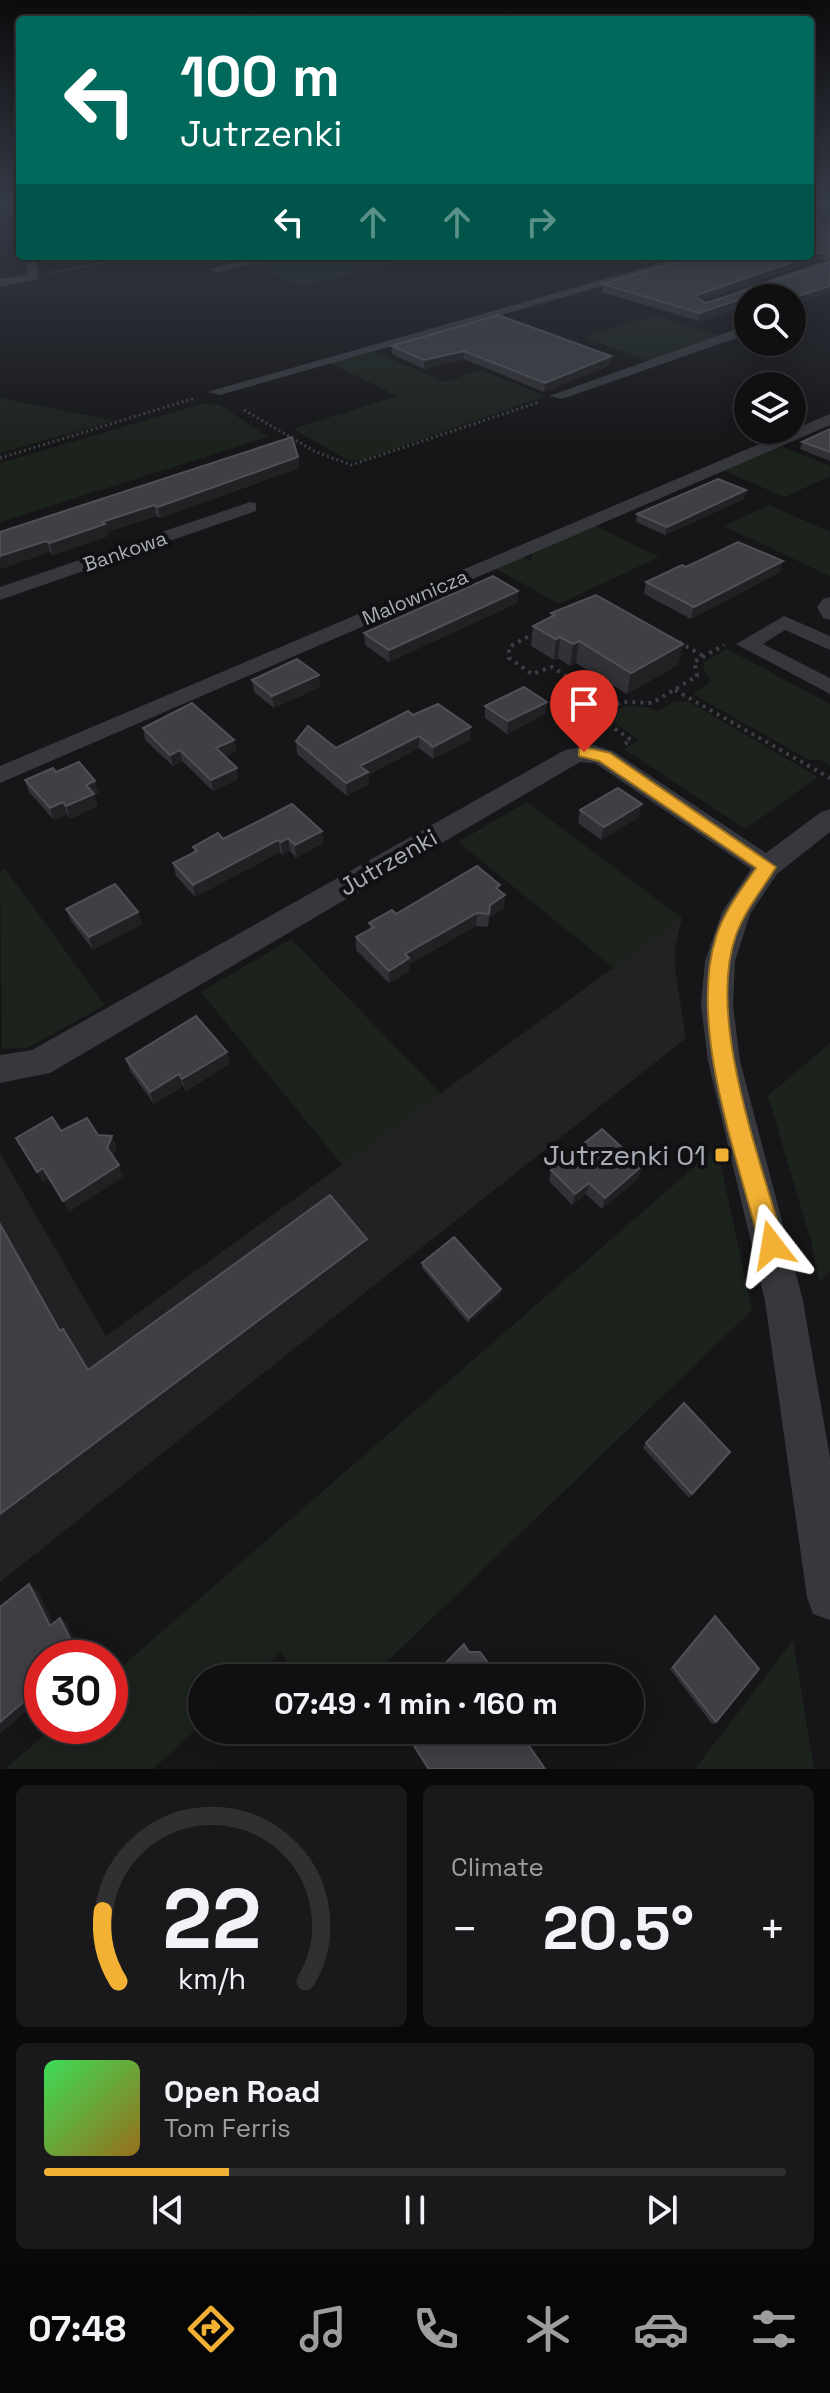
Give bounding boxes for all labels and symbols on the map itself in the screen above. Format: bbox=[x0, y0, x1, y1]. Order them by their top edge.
street label: Bankowa bbox=[80, 525, 170, 577]
street label: Malownicza bbox=[358, 563, 472, 631]
pin bbox=[550, 670, 618, 752]
street label: Jutrzenki bbox=[333, 822, 443, 902]
place label: Jutrzenki 01 bbox=[543, 1137, 706, 1173]
marker: Jutrzenki 01 bbox=[713, 1146, 731, 1164]
position arrow bbox=[730, 1203, 814, 1287]
speed limit sign: 30 bbox=[24, 1640, 128, 1744]

